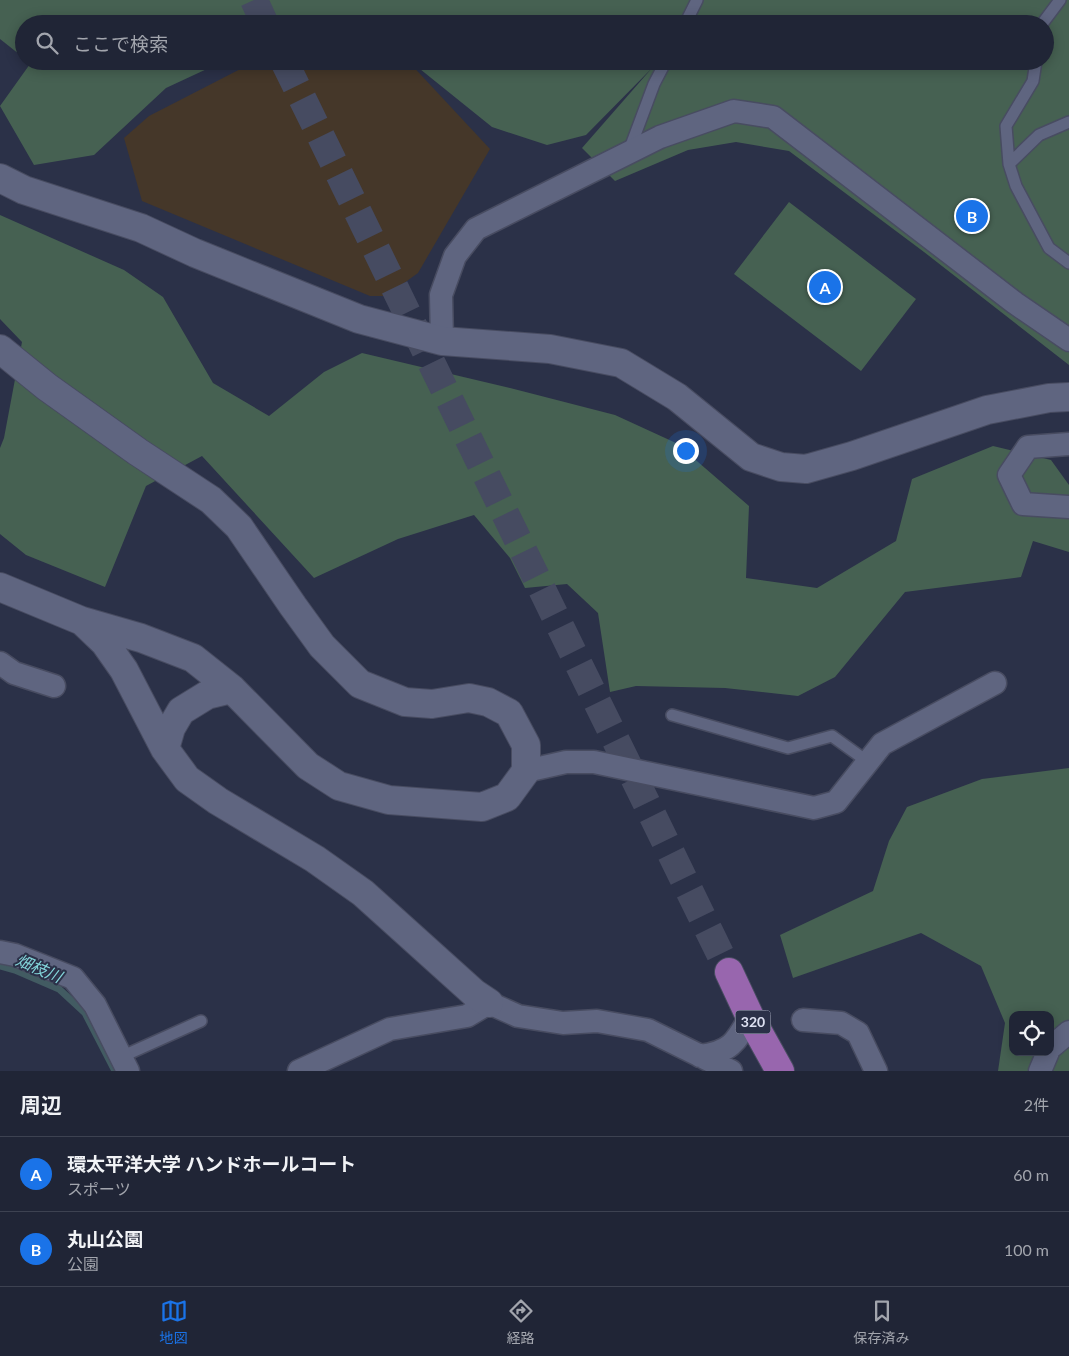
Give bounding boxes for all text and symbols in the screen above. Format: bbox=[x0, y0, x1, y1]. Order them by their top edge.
search box bbox=[15, 15, 1054, 70]
icon: search bbox=[33, 29, 61, 57]
text: ここで検索 bbox=[73, 32, 168, 55]
pin: B bbox=[956, 197, 988, 235]
pin: A bbox=[809, 268, 841, 306]
your location bbox=[673, 438, 699, 464]
water label: 畑枝川 bbox=[13, 949, 67, 986]
road number: 320 bbox=[736, 1010, 770, 1034]
map controls bbox=[1009, 1011, 1054, 1056]
button: locate bbox=[1009, 1011, 1054, 1056]
text: 周辺 bbox=[20, 1092, 62, 1117]
text: 2件 bbox=[1024, 1095, 1049, 1114]
text: 環太平洋大学 ハンドホールコート bbox=[67, 1152, 356, 1175]
text: A bbox=[30, 1165, 42, 1184]
text: 60 m bbox=[1013, 1165, 1049, 1184]
text: スポーツ bbox=[67, 1179, 131, 1198]
text: 丸山公園 bbox=[67, 1227, 143, 1250]
text: B bbox=[31, 1240, 41, 1259]
text: 100 m bbox=[1004, 1240, 1049, 1259]
text: 公園 bbox=[67, 1254, 99, 1273]
tab: 地図 bbox=[160, 1297, 188, 1347]
tab: 経路 bbox=[507, 1297, 535, 1347]
tab: 保存済み bbox=[854, 1297, 910, 1347]

